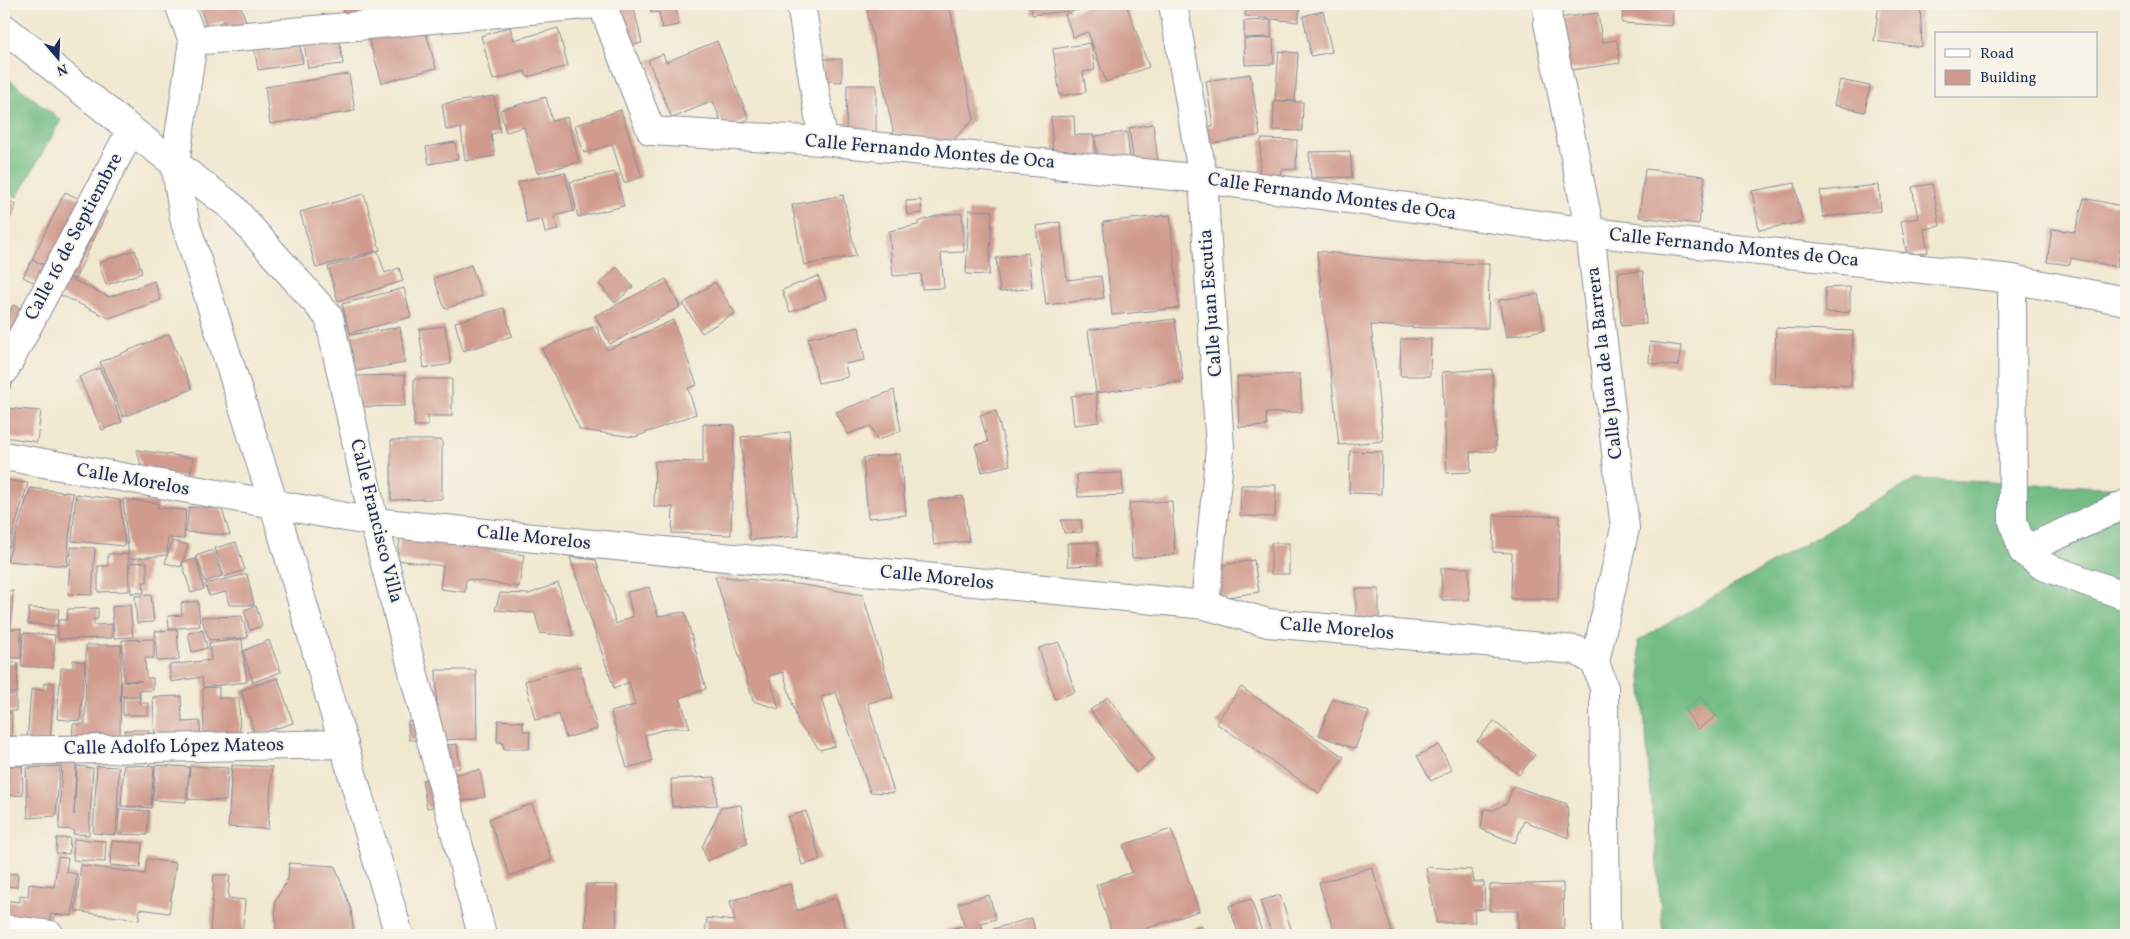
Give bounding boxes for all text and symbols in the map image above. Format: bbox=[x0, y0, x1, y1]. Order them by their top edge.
north arrow bbox=[32, 32, 82, 82]
legend bbox=[1935, 32, 2098, 98]
text: Road bbox=[1980, 44, 2014, 65]
text: N bbox=[54, 58, 70, 80]
text: Building bbox=[1980, 68, 2037, 89]
street label: Calle Fernando Montes de Oca bbox=[804, 128, 1056, 176]
street label: Calle 16 de Septiembre bbox=[19, 149, 129, 325]
street label: Calle Fernando Montes de Oca bbox=[1206, 167, 1458, 227]
street label: Calle Fernando Montes de Oca bbox=[1608, 222, 1860, 274]
street label: Calle Juan Escutia bbox=[1193, 228, 1229, 378]
street label: Calle Juan de la Barrera bbox=[1580, 265, 1630, 461]
street label: Calle Francisco Villa bbox=[343, 436, 409, 606]
street label: Calle Morelos bbox=[74, 457, 192, 503]
street label: Calle Morelos bbox=[476, 519, 592, 557]
street label: Calle Morelos bbox=[879, 559, 995, 597]
street label: Calle Morelos bbox=[1279, 611, 1395, 647]
street label: Calle Adolfo López Mateos bbox=[64, 732, 284, 762]

